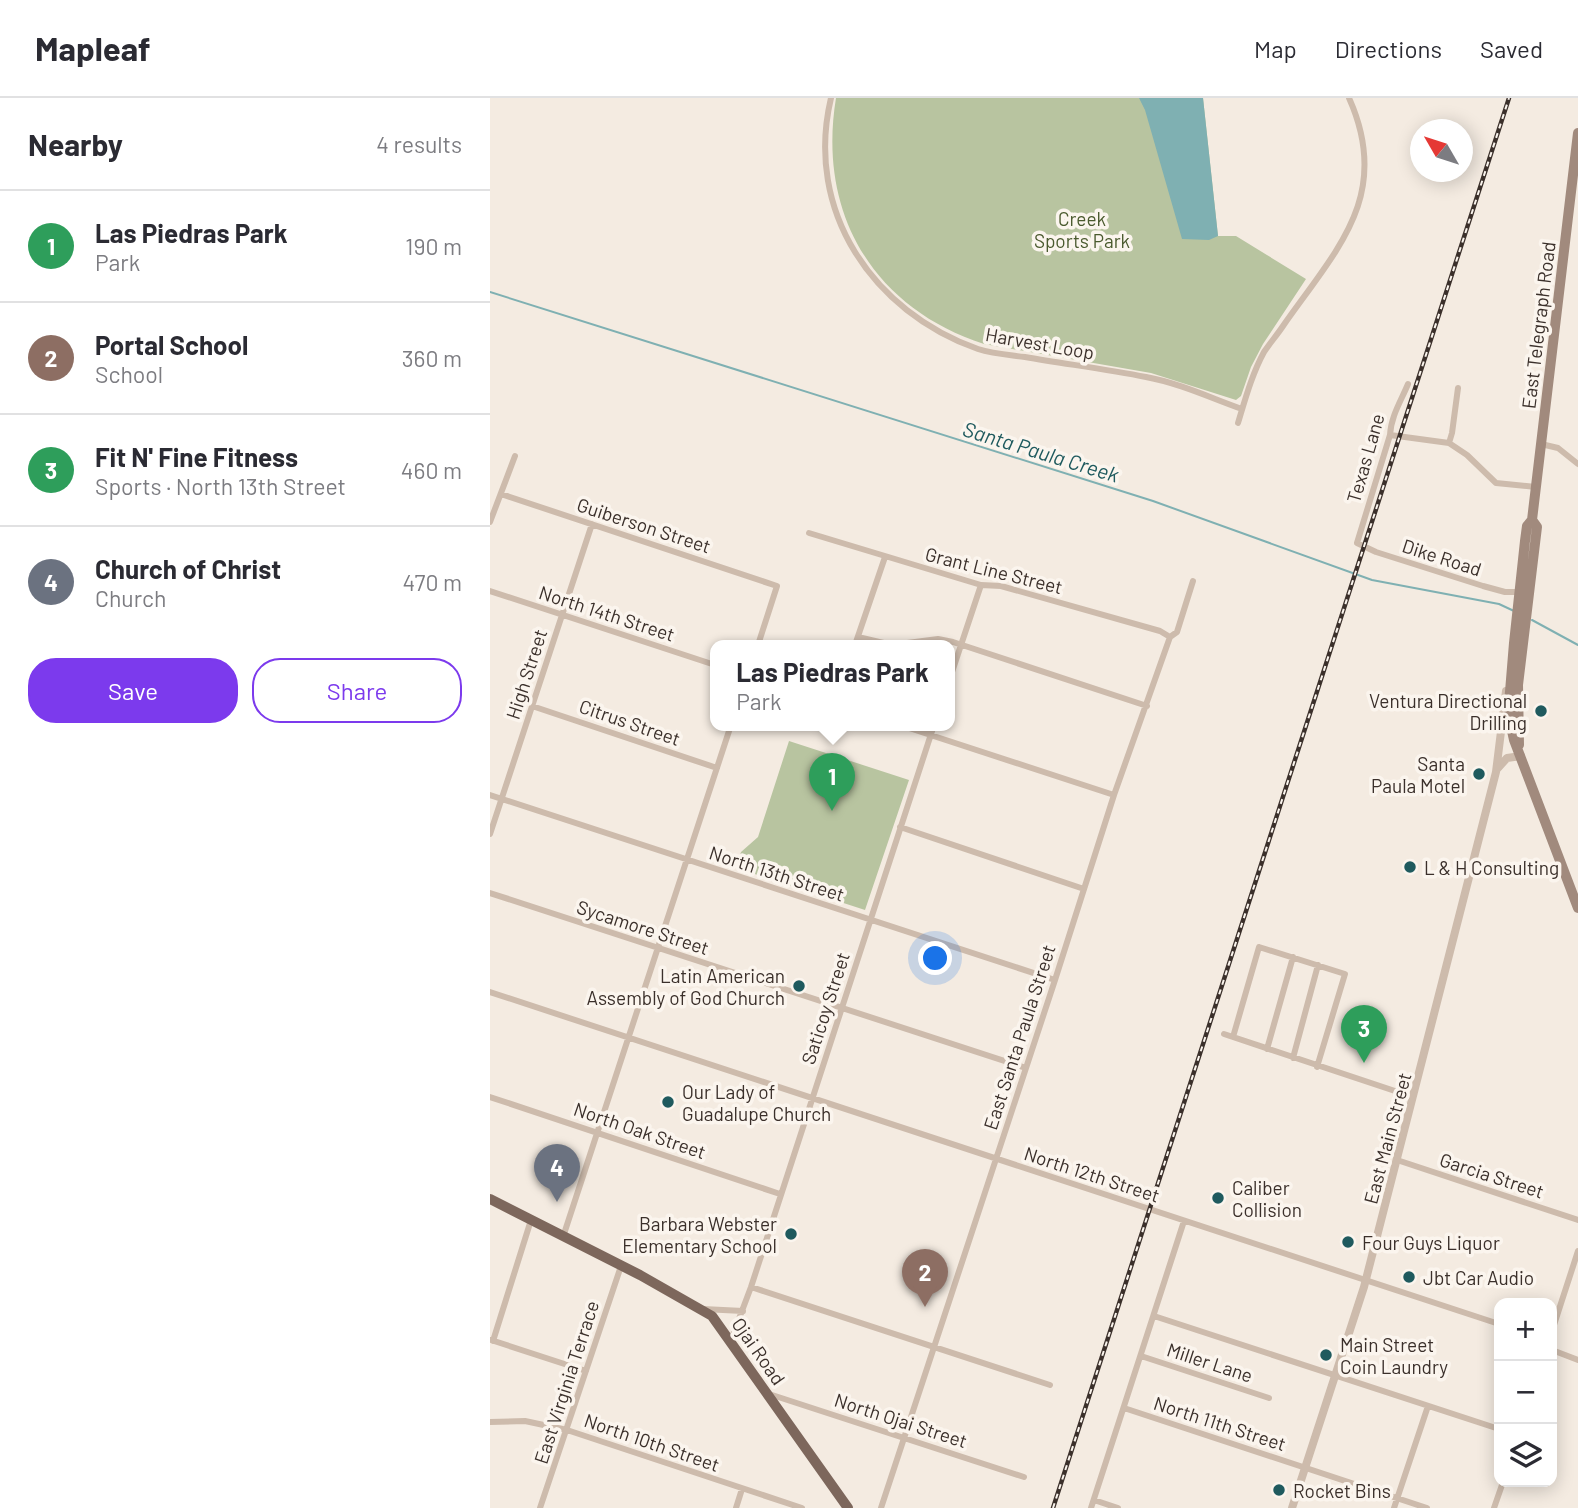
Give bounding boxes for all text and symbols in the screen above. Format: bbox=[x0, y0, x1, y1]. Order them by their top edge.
text: Mapleaf bbox=[35, 28, 151, 68]
text: Map bbox=[1254, 34, 1297, 63]
text: Directions bbox=[1335, 34, 1442, 63]
text: Saved bbox=[1480, 34, 1543, 63]
north arrow bbox=[1410, 119, 1473, 182]
text: Nearby bbox=[28, 126, 123, 162]
text: 4 results bbox=[376, 130, 462, 158]
park label: Creek Sports Park bbox=[1034, 207, 1130, 252]
text: Las Piedras Park bbox=[95, 217, 288, 248]
text: 1 bbox=[47, 232, 55, 260]
text: 190 m bbox=[405, 232, 462, 260]
street label: East Telegraph Road bbox=[1516, 240, 1560, 410]
text: Park bbox=[95, 248, 140, 276]
street label: Harvest Loop bbox=[984, 322, 1096, 364]
text: Portal School bbox=[95, 329, 248, 360]
text: 2 bbox=[45, 344, 57, 372]
text: 360 m bbox=[402, 344, 462, 372]
text: School bbox=[95, 360, 163, 388]
street label: Texas Lane bbox=[1341, 411, 1389, 505]
water label: Santa Paula Creek bbox=[960, 415, 1123, 487]
text: Fit N' Fine Fitness bbox=[95, 441, 298, 472]
text: 3 bbox=[45, 456, 57, 484]
text: 460 m bbox=[401, 456, 462, 484]
text: Sports · North 13th Street bbox=[95, 472, 346, 500]
street label: Guiberson Street bbox=[574, 493, 714, 557]
street label: Dike Road bbox=[1400, 533, 1484, 581]
street label: Grant Line Street bbox=[923, 542, 1065, 598]
text: Church of Christ bbox=[95, 553, 281, 584]
text: 4 bbox=[44, 568, 58, 596]
text: 470 m bbox=[403, 568, 462, 596]
street label: North 14th Street bbox=[536, 580, 678, 646]
text: Church bbox=[95, 584, 166, 612]
street label: High Street bbox=[501, 626, 551, 722]
popup bbox=[710, 640, 955, 731]
text: Las Piedras Park bbox=[736, 656, 929, 687]
button: Save bbox=[28, 658, 238, 723]
button: Share bbox=[252, 658, 462, 723]
text: Park bbox=[736, 687, 781, 715]
place label: Ventura Directional Drilling bbox=[1369, 689, 1527, 734]
street label: Citrus Street bbox=[577, 694, 683, 750]
marker: Ventura Directional Drilling bbox=[1533, 703, 1549, 719]
place label: Santa Paula Motel bbox=[1371, 752, 1465, 797]
pin: 1 bbox=[809, 753, 855, 811]
marker: Santa Paula Motel bbox=[1471, 766, 1487, 782]
street label: North 13th Street bbox=[707, 840, 847, 906]
place label: L & H Consulting bbox=[1424, 856, 1559, 879]
marker: L & H Consulting bbox=[1402, 859, 1418, 875]
street label: Sycamore Street bbox=[574, 895, 712, 959]
your location bbox=[918, 941, 952, 975]
street label: East Santa Paula Street bbox=[978, 942, 1060, 1132]
street label: Saticoy Street bbox=[796, 949, 854, 1067]
place label: Latin American Assembly of God Church bbox=[586, 964, 785, 1009]
marker: Latin American Assembly of God Church bbox=[791, 978, 807, 994]
pin: 3 bbox=[1341, 1005, 1387, 1063]
street label: East Main Street bbox=[1358, 1070, 1416, 1206]
place label: Our Lady of Guadalupe Church bbox=[682, 1080, 831, 1125]
marker: Our Lady of Guadalupe Church bbox=[660, 1094, 676, 1110]
street label: North Oak Street bbox=[571, 1097, 709, 1163]
street label: North 12th Street bbox=[1021, 1141, 1163, 1207]
pin: 4 bbox=[534, 1144, 580, 1202]
street label: Garcia Street bbox=[1437, 1147, 1547, 1203]
place label: Caliber Collision bbox=[1232, 1176, 1302, 1221]
marker: Caliber Collision bbox=[1210, 1190, 1226, 1206]
place label: Barbara Webster Elementary School bbox=[622, 1212, 777, 1257]
marker: Barbara Webster Elementary School bbox=[783, 1226, 799, 1242]
place label: Four Guys Liquor bbox=[1362, 1231, 1500, 1254]
marker: Four Guys Liquor bbox=[1340, 1234, 1356, 1250]
pin: 2 bbox=[902, 1249, 948, 1307]
place label: Jbt Car Audio bbox=[1423, 1266, 1534, 1289]
marker: Jbt Car Audio bbox=[1401, 1269, 1417, 1285]
street label: East Virginia Terrace bbox=[529, 1297, 603, 1467]
map controls bbox=[1494, 1298, 1557, 1487]
button: + bbox=[1494, 1298, 1557, 1361]
street label: Ojai Road bbox=[728, 1313, 790, 1389]
place label: Main Street Coin Laundry bbox=[1340, 1333, 1448, 1378]
street label: Miller Lane bbox=[1164, 1337, 1256, 1387]
marker: Main Street Coin Laundry bbox=[1318, 1347, 1334, 1363]
button: − bbox=[1494, 1361, 1557, 1424]
street label: North Ojai Street bbox=[832, 1388, 970, 1452]
street label: North 11th Street bbox=[1151, 1391, 1289, 1455]
street label: North 10th Street bbox=[581, 1408, 723, 1476]
button: layers bbox=[1494, 1424, 1557, 1487]
place label: Rocket Bins bbox=[1293, 1479, 1391, 1502]
marker: Rocket Bins bbox=[1271, 1482, 1287, 1498]

